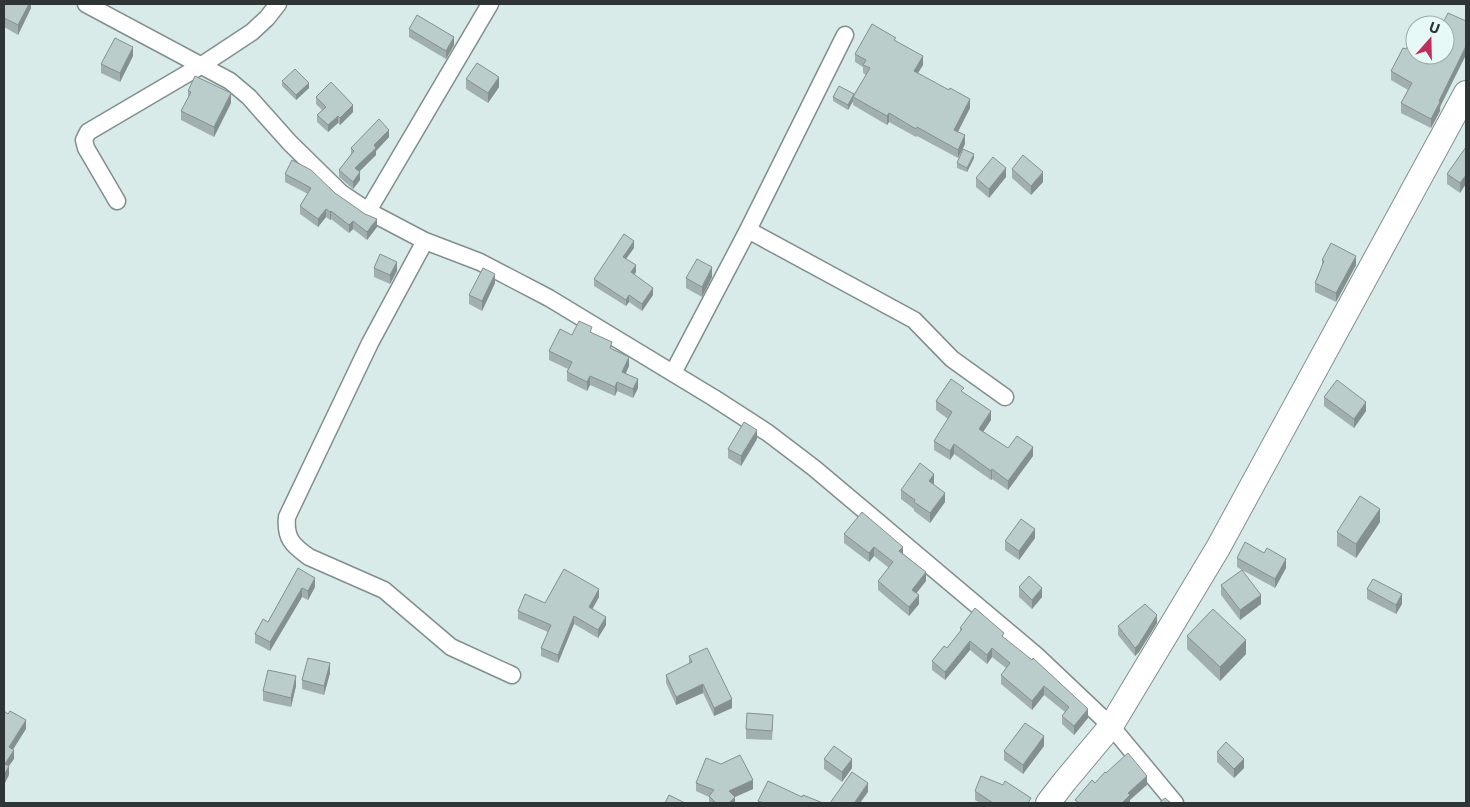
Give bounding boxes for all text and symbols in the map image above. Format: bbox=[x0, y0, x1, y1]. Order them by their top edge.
north arrow bbox=[1405, 15, 1455, 65]
text: U bbox=[1427, 18, 1442, 37]

